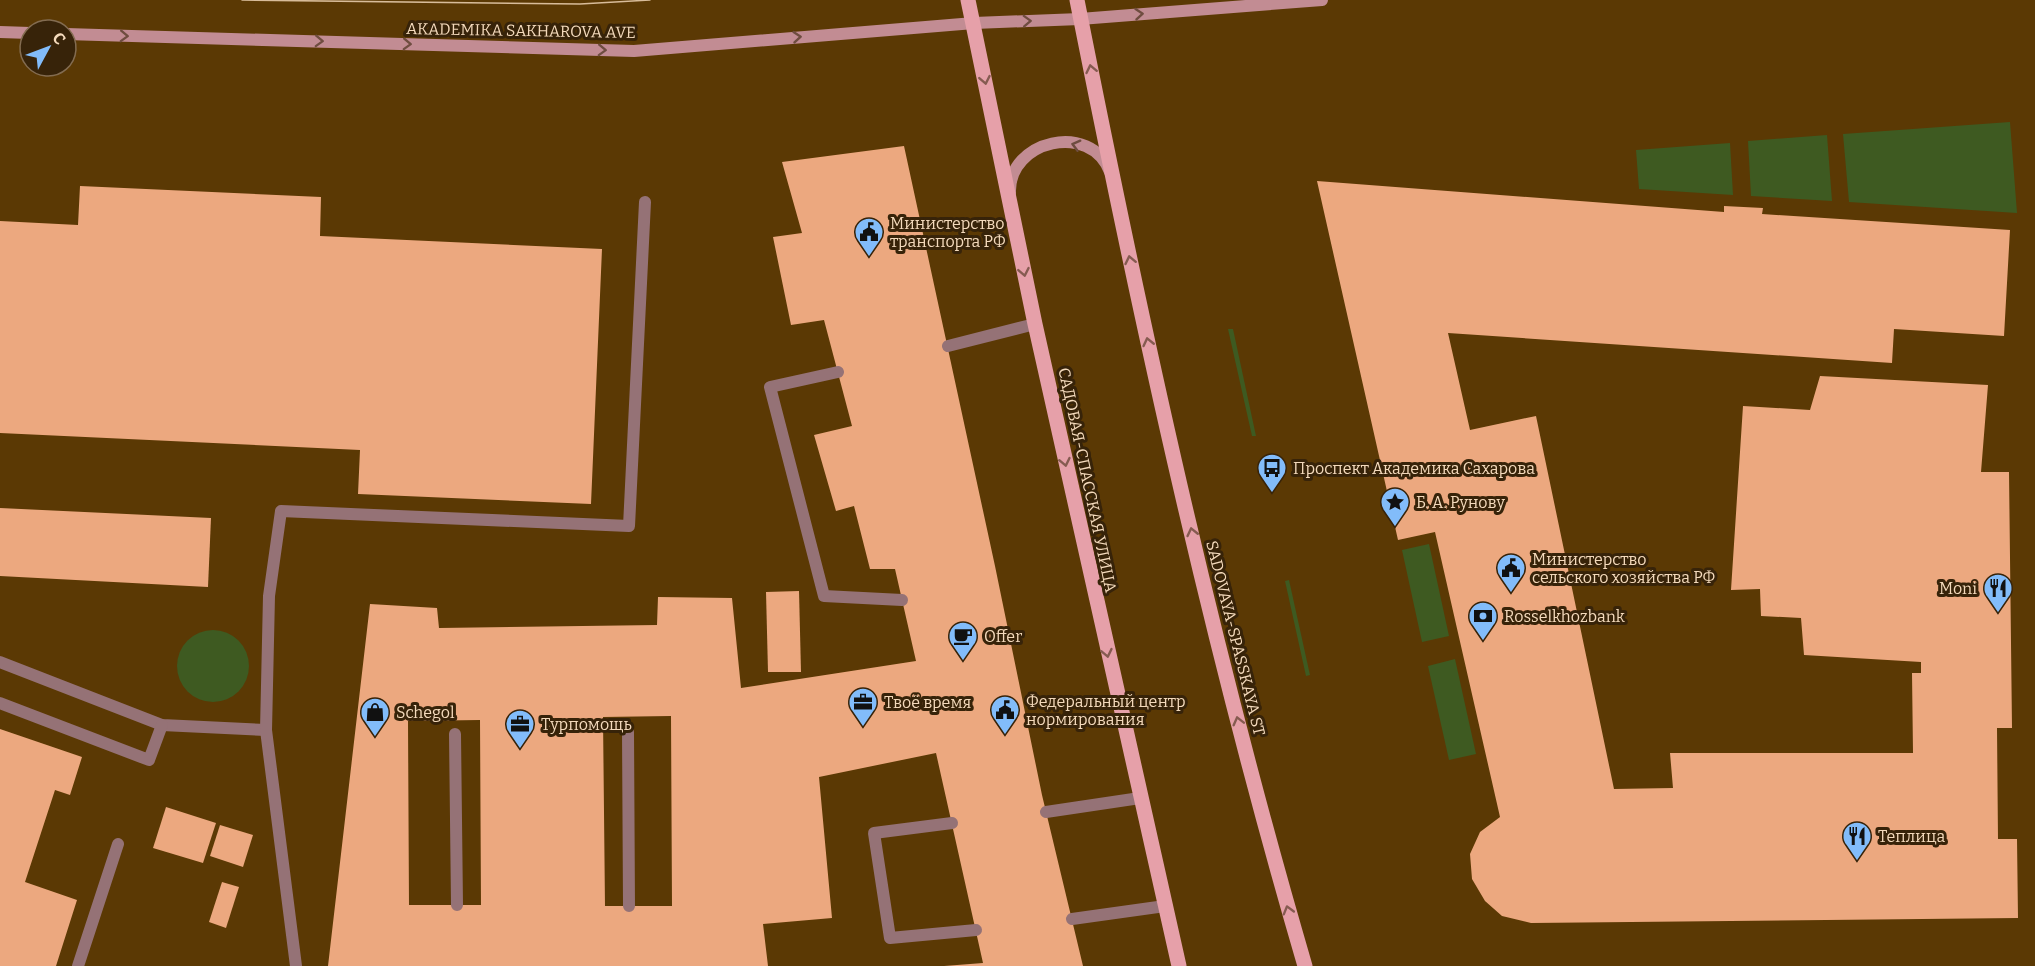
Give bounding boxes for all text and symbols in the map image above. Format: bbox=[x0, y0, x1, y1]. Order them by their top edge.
one-way arrow bbox=[1134, 8, 1143, 21]
one-way arrow bbox=[1022, 14, 1031, 27]
north arrow bbox=[18, 18, 78, 78]
street label: AKADEMIKA SAKHAROVA AVE bbox=[406, 19, 636, 42]
text: С bbox=[48, 28, 69, 49]
one-way arrow bbox=[120, 30, 129, 42]
one-way arrow bbox=[792, 31, 801, 44]
one-way arrow bbox=[315, 35, 324, 48]
one-way arrow bbox=[403, 38, 412, 50]
one-way arrow bbox=[598, 43, 607, 56]
one-way arrow bbox=[1085, 64, 1098, 74]
one-way arrow bbox=[978, 75, 991, 85]
one-way arrow bbox=[1071, 139, 1081, 152]
place label: Министерство транспорта РФ bbox=[890, 214, 1006, 251]
public building icon: Министерство транспорта РФ bbox=[853, 216, 885, 258]
one-way arrow bbox=[1124, 255, 1137, 265]
one-way arrow bbox=[1017, 266, 1030, 276]
one-way arrow bbox=[1142, 337, 1155, 347]
street label: САДОВАЯ-СПАССКАЯ УЛИЦА bbox=[1054, 366, 1121, 595]
bus stop icon: Проспект Академика Сахарова bbox=[1256, 452, 1288, 494]
one-way arrow bbox=[1058, 457, 1071, 467]
place label: Проспект Академика Сахарова bbox=[1293, 459, 1535, 478]
place icon: Б. А. Рунову bbox=[1379, 486, 1411, 528]
place label: Б. А. Рунову bbox=[1416, 493, 1505, 512]
one-way arrow bbox=[1186, 527, 1199, 537]
street label: SADOVAYA-SPASSKAYA ST bbox=[1202, 539, 1269, 738]
place label: Министерство сельского хозяйства РФ bbox=[1532, 550, 1715, 587]
public building icon: Министерство сельского хозяйства РФ bbox=[1495, 552, 1527, 594]
restaurant icon: Moni bbox=[1982, 572, 2014, 614]
place label: Moni bbox=[1939, 579, 1977, 598]
bank icon: Rosselkhozbank bbox=[1467, 600, 1499, 642]
place label: Rosselkhozbank bbox=[1504, 607, 1625, 626]
cafe icon: Offer bbox=[947, 620, 979, 662]
place label: Offer bbox=[984, 627, 1022, 646]
one-way arrow bbox=[1100, 647, 1113, 657]
office icon: Твоё время bbox=[847, 686, 879, 728]
place label: Федеральный центр нормирования bbox=[1026, 692, 1185, 729]
place label: Твоё время bbox=[884, 693, 971, 712]
public building icon: Федеральный центр нормирования bbox=[989, 694, 1021, 736]
shop icon: Schegol bbox=[359, 696, 391, 738]
place label: Schegol bbox=[396, 703, 455, 722]
office icon: Турпомощь bbox=[504, 708, 536, 750]
place label: Турпомощь bbox=[541, 715, 632, 734]
one-way arrow bbox=[1233, 717, 1246, 727]
restaurant icon: Теплица bbox=[1841, 820, 1873, 862]
place label: Теплица bbox=[1878, 827, 1945, 846]
one-way arrow bbox=[1283, 905, 1295, 916]

